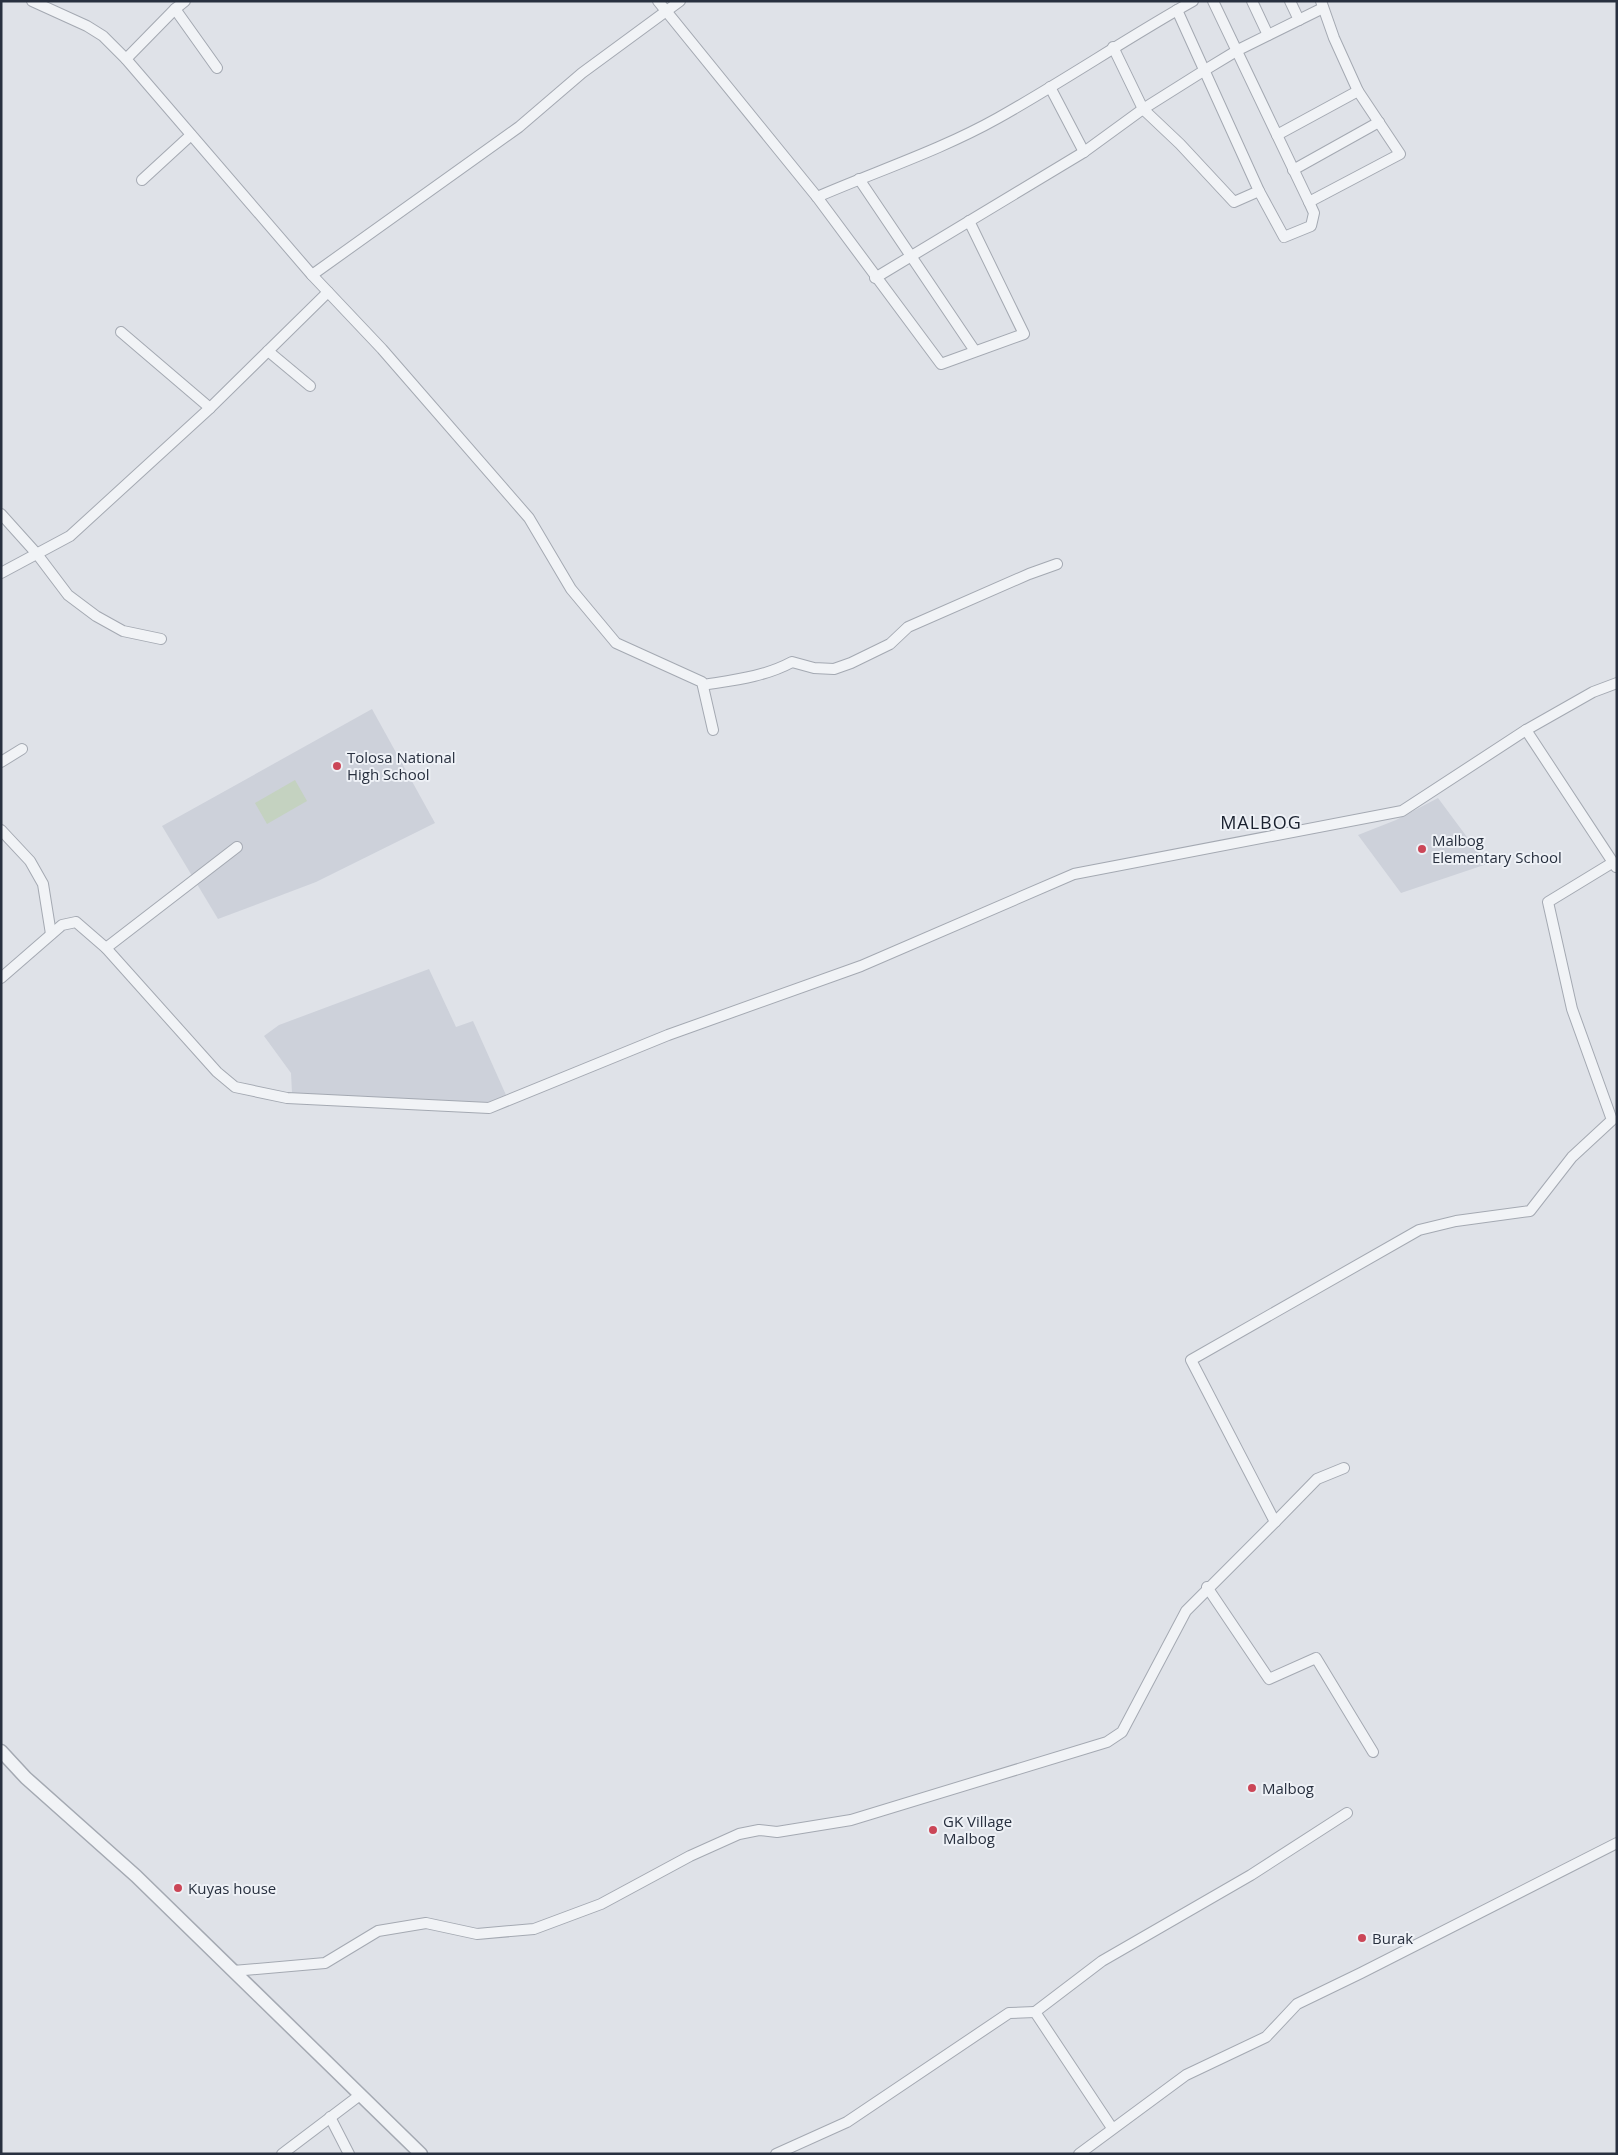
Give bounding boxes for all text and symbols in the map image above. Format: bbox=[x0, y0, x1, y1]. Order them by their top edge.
place label: Tolosa National High School bbox=[347, 747, 456, 784]
marker: Tolosa National High School bbox=[331, 760, 343, 772]
district label: MALBOG bbox=[1220, 810, 1302, 834]
place label: Malbog Elementary School bbox=[1432, 830, 1562, 867]
marker: Malbog Elementary School bbox=[1416, 843, 1428, 855]
place label: Malbog bbox=[1262, 1778, 1314, 1798]
marker: Malbog bbox=[1246, 1782, 1258, 1794]
place label: GK Village Malbog bbox=[943, 1811, 1012, 1848]
marker: GK Village Malbog bbox=[927, 1824, 939, 1836]
place label: Kuyas house bbox=[188, 1878, 276, 1898]
marker: Kuyas house bbox=[172, 1882, 184, 1894]
place label: Burak bbox=[1372, 1928, 1413, 1948]
marker: Burak bbox=[1356, 1932, 1368, 1944]

